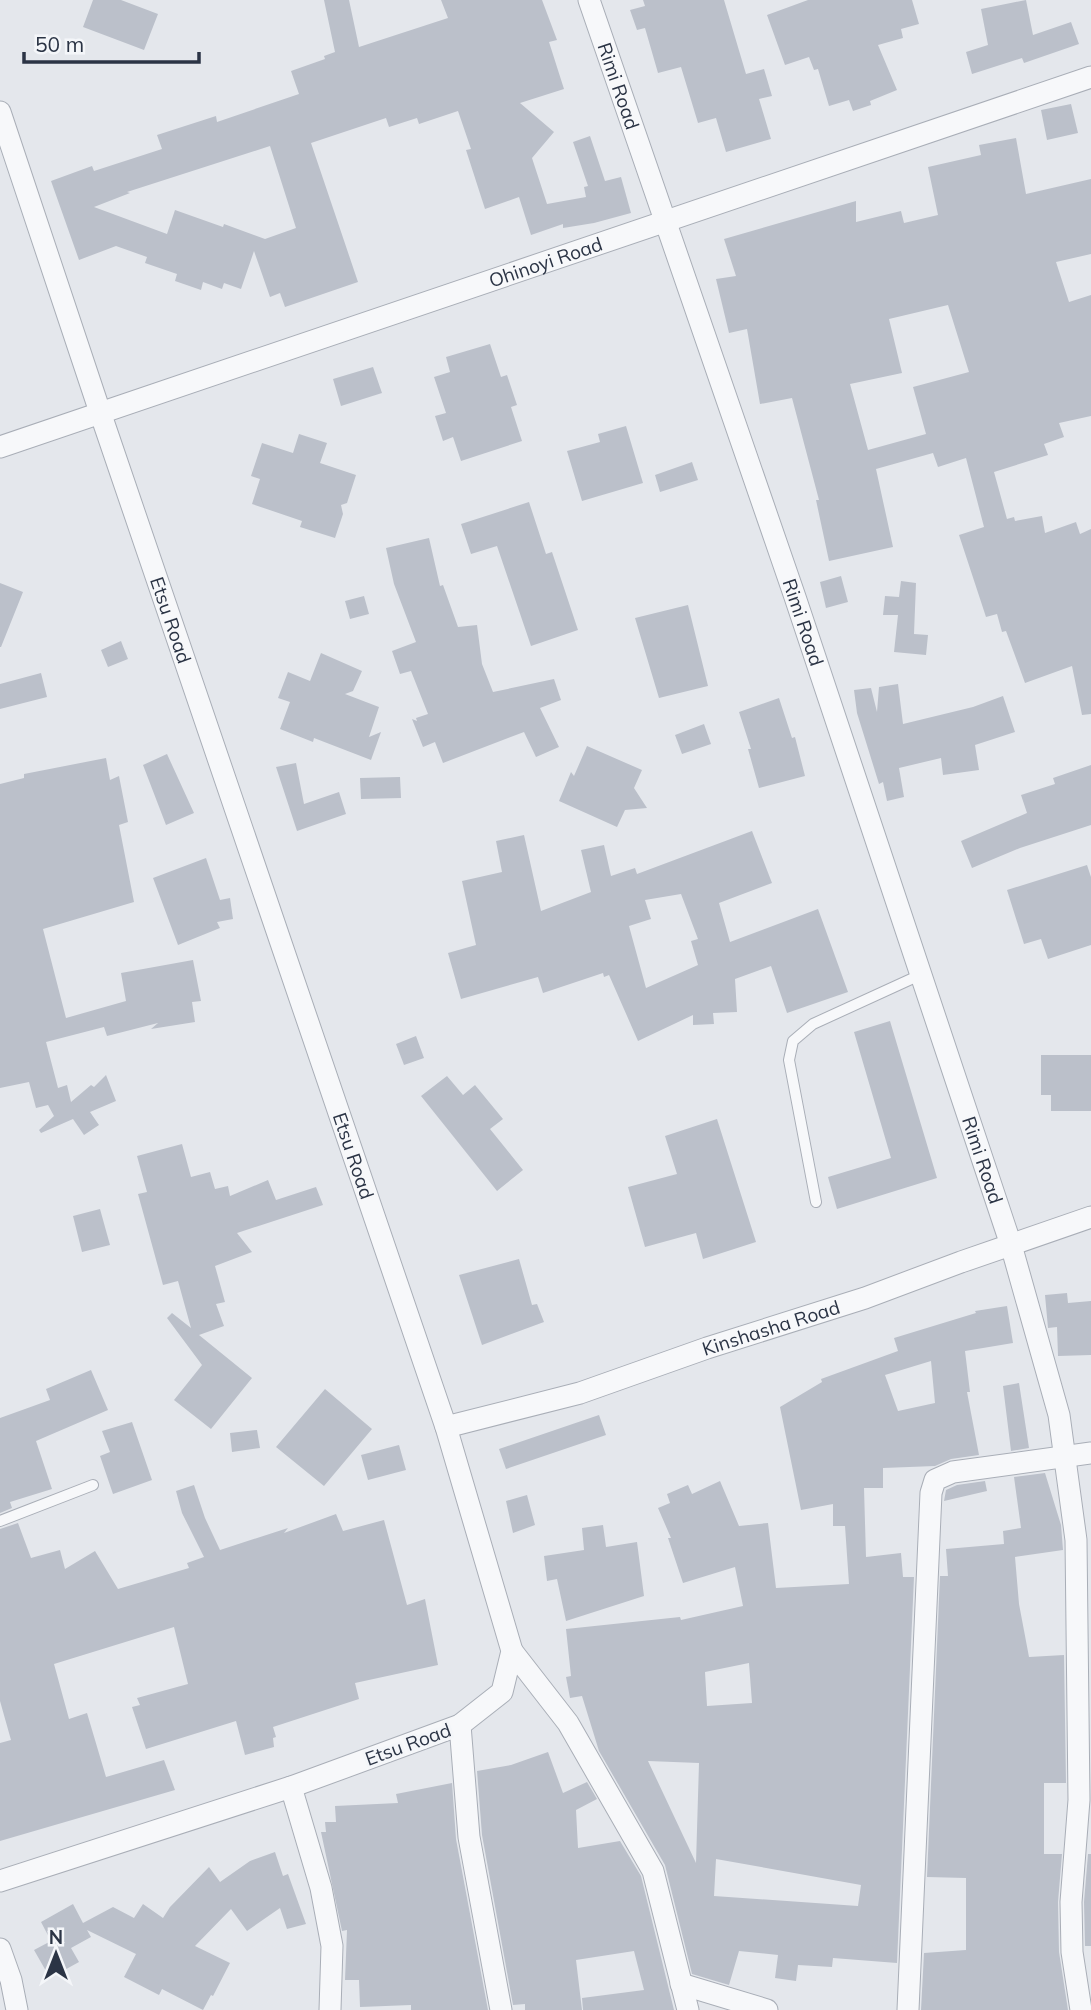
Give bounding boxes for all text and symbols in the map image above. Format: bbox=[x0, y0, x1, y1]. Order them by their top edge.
scale bar bbox=[24, 21, 200, 65]
text: 50 m bbox=[35, 31, 84, 57]
street label: Rimi Road bbox=[593, 39, 645, 133]
street label: Ohinoyi Road bbox=[486, 232, 605, 292]
street label: Etsu Road bbox=[145, 574, 197, 666]
street label: Rimi Road bbox=[778, 575, 829, 669]
street label: Etsu Road bbox=[328, 1109, 379, 1202]
street label: Rimi Road bbox=[957, 1113, 1008, 1207]
street label: Kinshasha Road bbox=[699, 1295, 843, 1361]
street label: Etsu Road bbox=[362, 1717, 454, 1771]
north arrow bbox=[21, 1919, 91, 1989]
text: N bbox=[49, 1925, 63, 1949]

